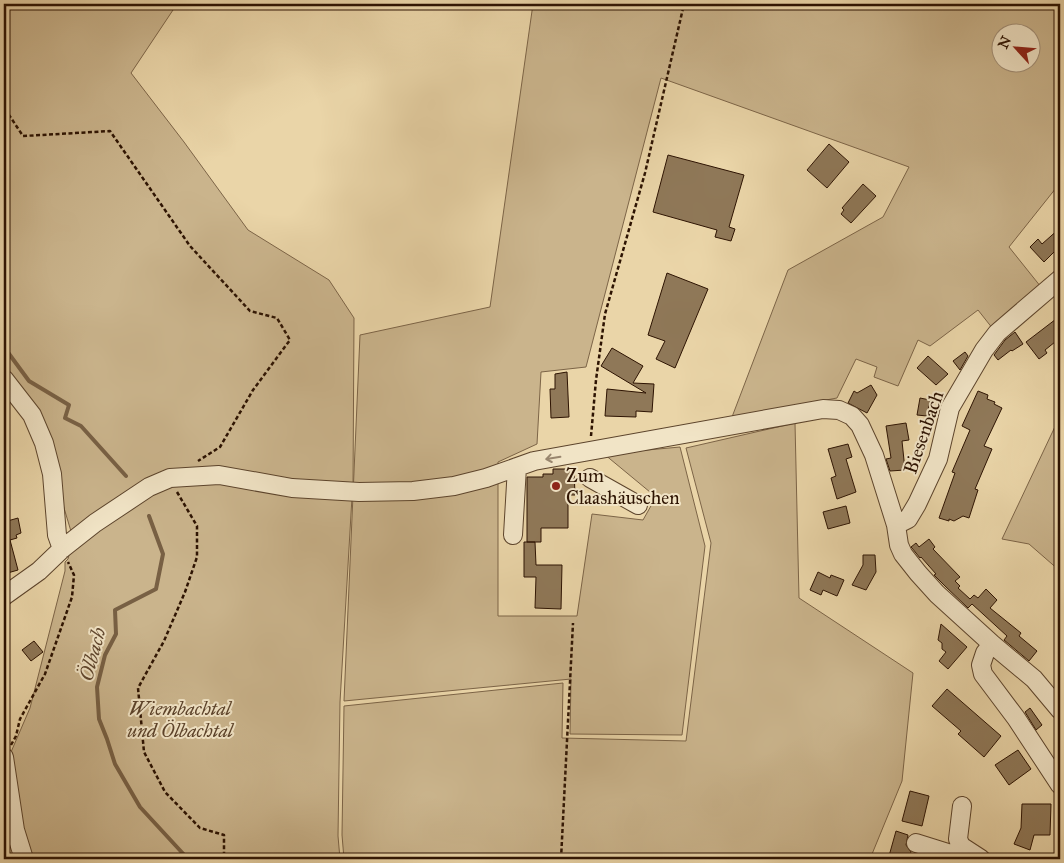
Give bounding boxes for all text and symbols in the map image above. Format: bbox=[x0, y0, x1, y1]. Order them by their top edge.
north arrow bbox=[992, 22, 1042, 72]
text: N bbox=[995, 33, 1015, 52]
street label: Biesenbach bbox=[899, 387, 949, 477]
one-way arrow bbox=[545, 453, 561, 463]
place label: Zum Claashäuschen bbox=[566, 464, 679, 509]
marker: Zum Claashäuschen bbox=[550, 480, 562, 492]
water label: Ölbach bbox=[72, 624, 111, 683]
park label: Wiembachtal und Ölbachtal bbox=[127, 697, 235, 742]

